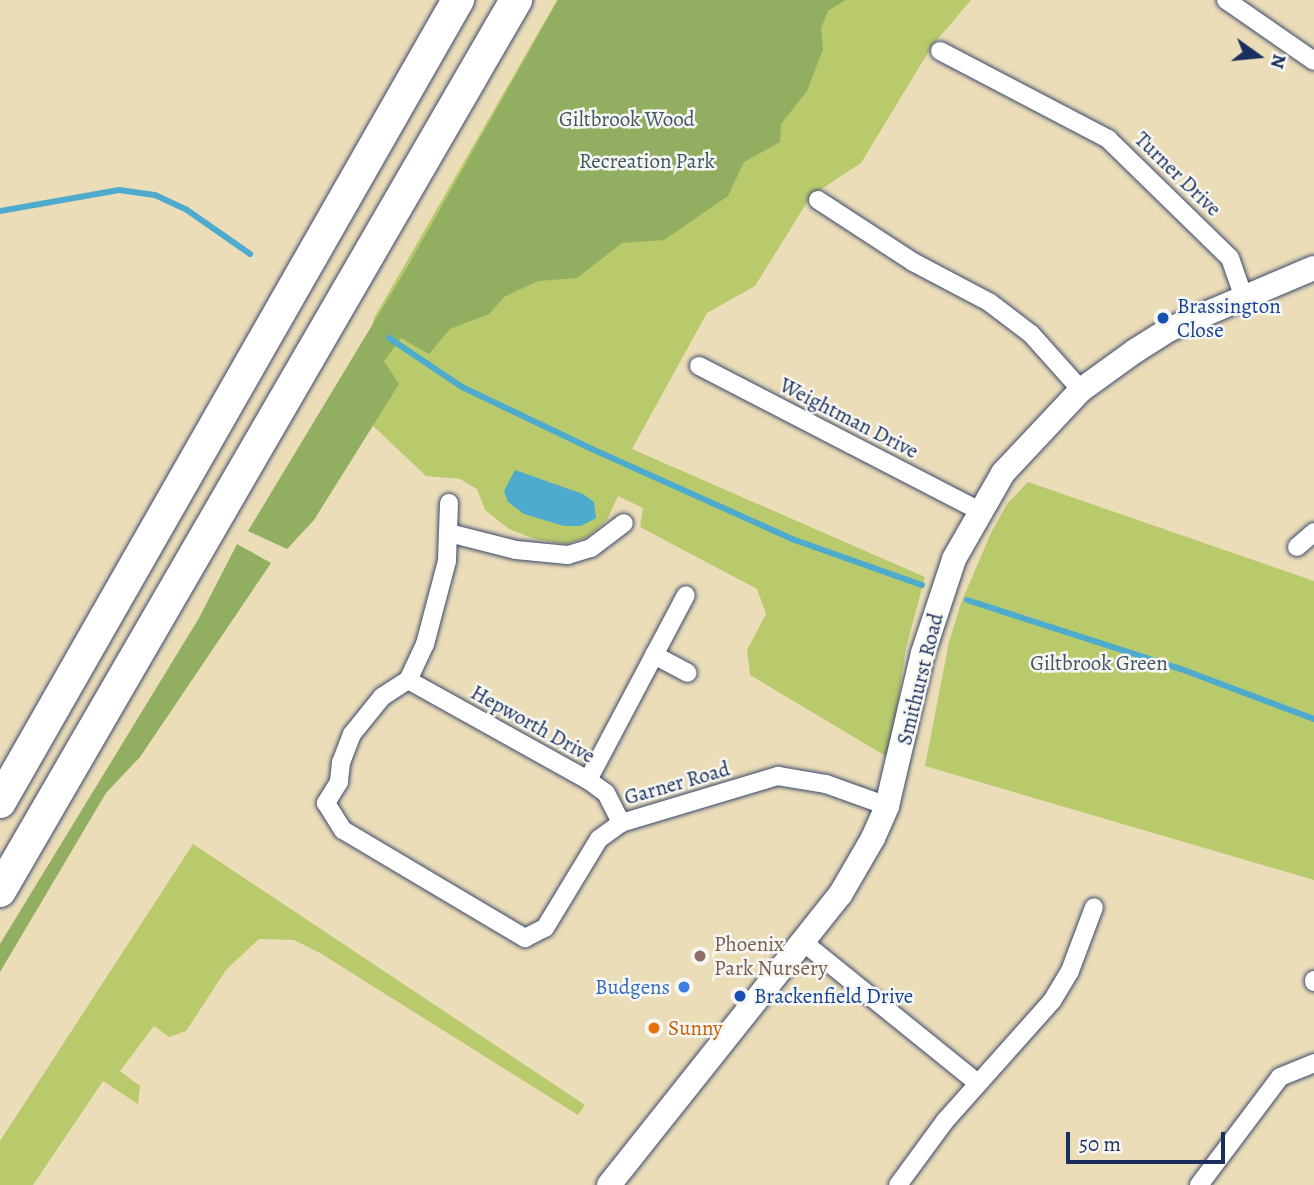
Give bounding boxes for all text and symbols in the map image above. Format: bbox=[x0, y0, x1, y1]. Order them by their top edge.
north arrow bbox=[1223, 21, 1293, 91]
text: N bbox=[1264, 51, 1293, 71]
park label: Giltbrook Wood bbox=[559, 106, 695, 132]
street label: Turner Drive bbox=[1130, 127, 1226, 221]
park label: Recreation Park bbox=[579, 148, 715, 174]
place label: Brassington Close bbox=[1177, 293, 1281, 343]
marker: Brassington Close bbox=[1155, 310, 1171, 326]
street label: Weightman Drive bbox=[776, 372, 922, 464]
street label: Smithurst Road bbox=[891, 610, 949, 748]
park label: Giltbrook Green bbox=[1030, 650, 1168, 676]
street label: Hepworth Drive bbox=[467, 680, 599, 768]
street label: Garner Road bbox=[621, 756, 733, 810]
place label: Phoenix Park Nursery bbox=[714, 931, 828, 981]
marker: Phoenix Park Nursery bbox=[692, 948, 708, 964]
place label: Budgens bbox=[595, 974, 670, 1000]
marker: Budgens bbox=[676, 979, 692, 995]
place label: Brackenfield Drive bbox=[754, 983, 913, 1009]
marker: Brackenfield Drive bbox=[732, 988, 748, 1004]
place label: Sunny bbox=[668, 1015, 722, 1041]
marker: Sunny bbox=[646, 1020, 662, 1036]
scale bar bbox=[1069, 1118, 1228, 1162]
text: 50 m bbox=[1079, 1130, 1121, 1158]

